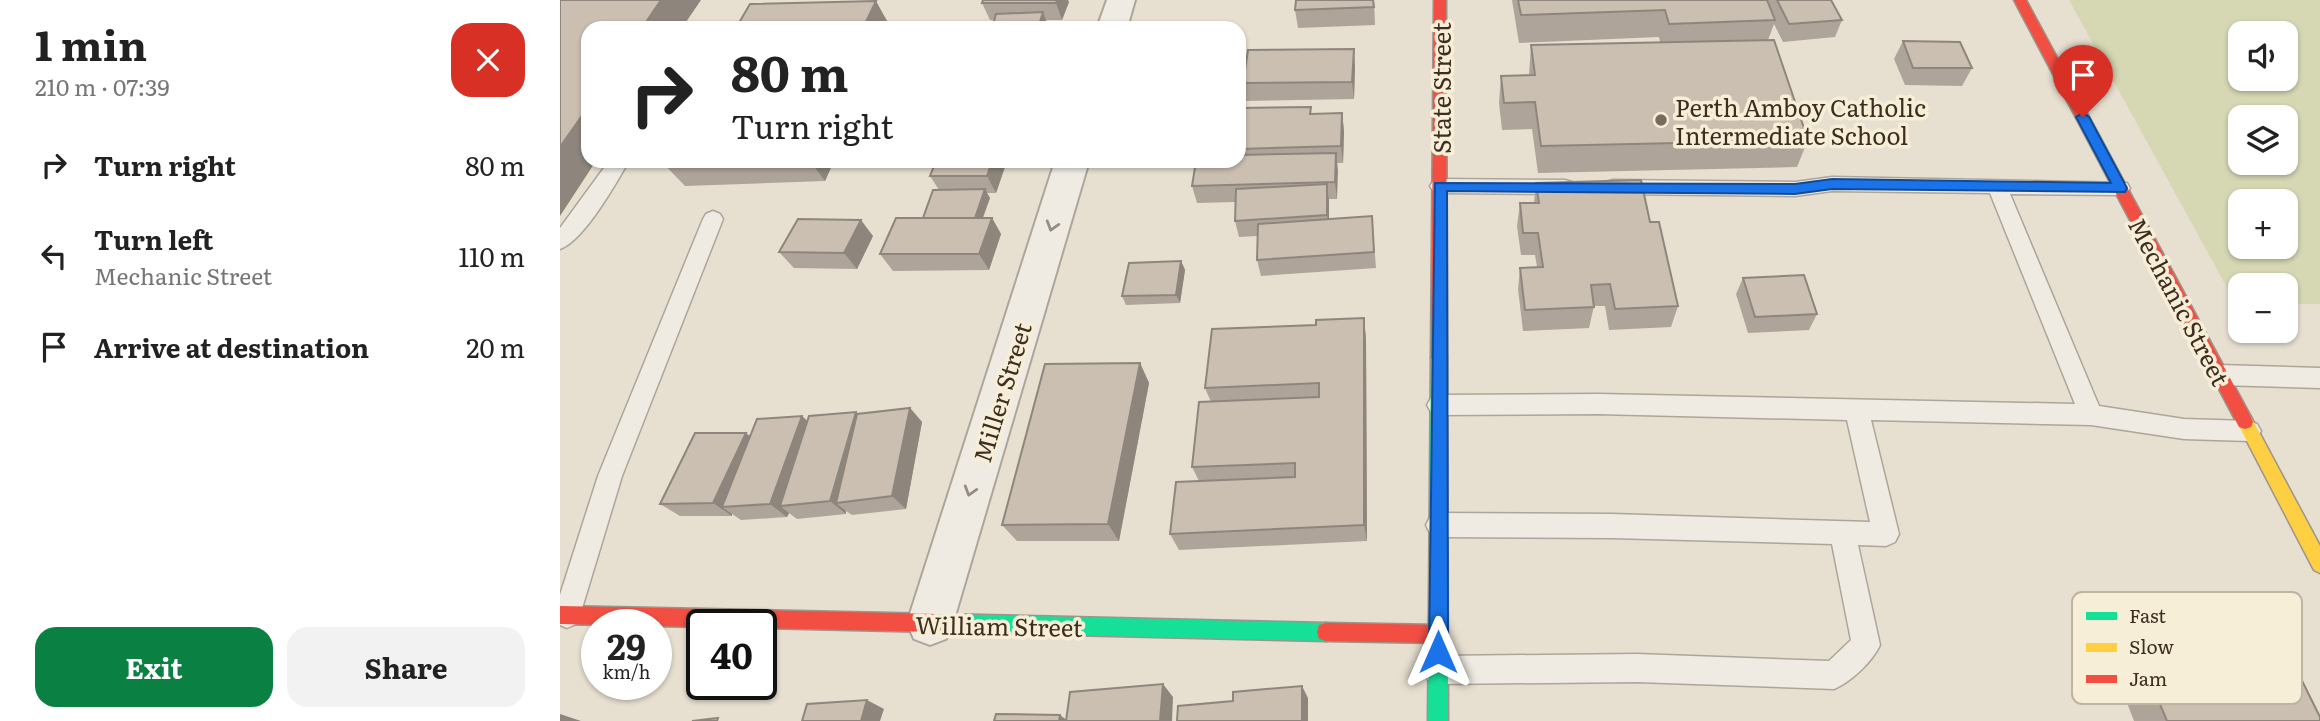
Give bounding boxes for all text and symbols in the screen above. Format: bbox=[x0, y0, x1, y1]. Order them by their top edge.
text: 1 min bbox=[35, 12, 147, 74]
map controls bbox=[2228, 21, 2298, 343]
button: sound bbox=[2228, 21, 2298, 91]
street label: State Street bbox=[1423, 22, 1458, 154]
button: close bbox=[451, 23, 525, 97]
text: 80 m bbox=[731, 34, 849, 107]
pin bbox=[2053, 45, 2113, 117]
icon: right bbox=[616, 49, 707, 140]
icon: arrive bbox=[2064, 56, 2102, 94]
text: 210 m · 07:39 bbox=[35, 69, 170, 103]
place label: Perth Amboy Catholic Intermediate School bbox=[1675, 89, 1926, 152]
text: Turn right bbox=[731, 101, 893, 149]
button: layers bbox=[2228, 105, 2298, 175]
marker: Perth Amboy Catholic Intermediate School bbox=[1653, 112, 1669, 128]
text: Turn right bbox=[94, 145, 236, 184]
text: 80 m bbox=[465, 145, 525, 184]
icon: right bbox=[35, 146, 73, 184]
button: + bbox=[2228, 189, 2298, 259]
street label: Mechanic Street bbox=[2121, 211, 2239, 391]
text: Turn left bbox=[94, 219, 213, 258]
one-way arrow bbox=[1045, 220, 1060, 232]
text: 110 m bbox=[458, 236, 525, 275]
icon: left bbox=[35, 237, 73, 275]
text: Mechanic Street bbox=[94, 258, 272, 292]
button: − bbox=[2228, 273, 2298, 343]
street label: Miller Street bbox=[963, 317, 1039, 466]
text: Arrive at destination bbox=[94, 327, 369, 366]
text: 20 m bbox=[466, 327, 525, 366]
icon: arrive bbox=[35, 328, 73, 366]
one-way arrow bbox=[964, 484, 979, 496]
legend bbox=[2072, 592, 2302, 704]
text: Fast bbox=[2129, 601, 2166, 629]
street label: William Street bbox=[915, 606, 1083, 644]
speed limit sign: 40 bbox=[686, 609, 777, 700]
position arrow bbox=[1401, 615, 1475, 689]
text: 29 bbox=[607, 619, 646, 671]
button: Exit bbox=[35, 627, 273, 707]
button: Share bbox=[287, 627, 525, 707]
text: Slow bbox=[2129, 632, 2174, 660]
text: km/h bbox=[603, 658, 650, 685]
text: Jam bbox=[2129, 664, 2167, 692]

